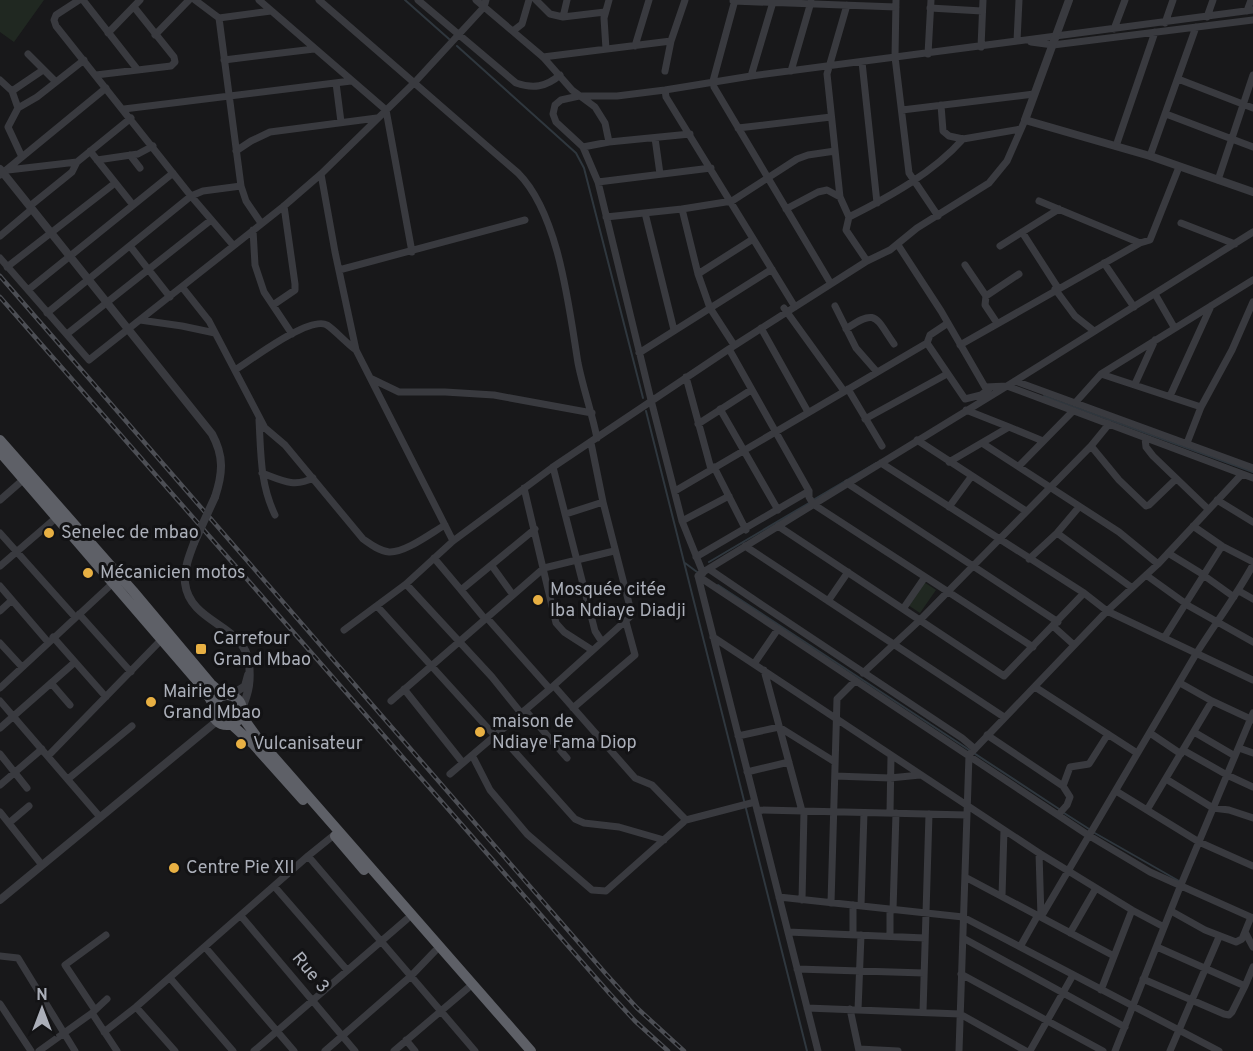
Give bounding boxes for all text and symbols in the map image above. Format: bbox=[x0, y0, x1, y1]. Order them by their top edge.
place label: Senelec de mbao bbox=[61, 522, 199, 545]
marker: Senelec de mbao bbox=[42, 526, 56, 540]
place label: Mécanicien motos bbox=[100, 562, 246, 585]
marker: Mécanicien motos bbox=[81, 566, 95, 580]
place label: Mosquée citée Iba Ndiaye Diadji bbox=[550, 579, 686, 623]
marker: Mosquée citée Iba Ndiaye Diadji bbox=[531, 593, 545, 607]
place label: Carrefour Grand Mbao bbox=[213, 628, 311, 672]
marker: Carrefour Grand Mbao bbox=[194, 642, 208, 656]
place label: Mairie de Grand Mbao bbox=[163, 681, 261, 725]
marker: Mairie de Grand Mbao bbox=[144, 695, 158, 709]
place label: maison de Ndiaye Fama Diop bbox=[492, 711, 637, 755]
marker: maison de Ndiaye Fama Diop bbox=[473, 725, 487, 739]
place label: Vulcanisateur bbox=[253, 733, 363, 756]
marker: Vulcanisateur bbox=[234, 737, 248, 751]
place label: Centre Pie XII bbox=[186, 857, 295, 880]
marker: Centre Pie XII bbox=[167, 861, 181, 875]
street label: Rue 3 bbox=[286, 948, 334, 998]
north arrow bbox=[12, 979, 72, 1039]
text: N bbox=[36, 986, 48, 1006]

